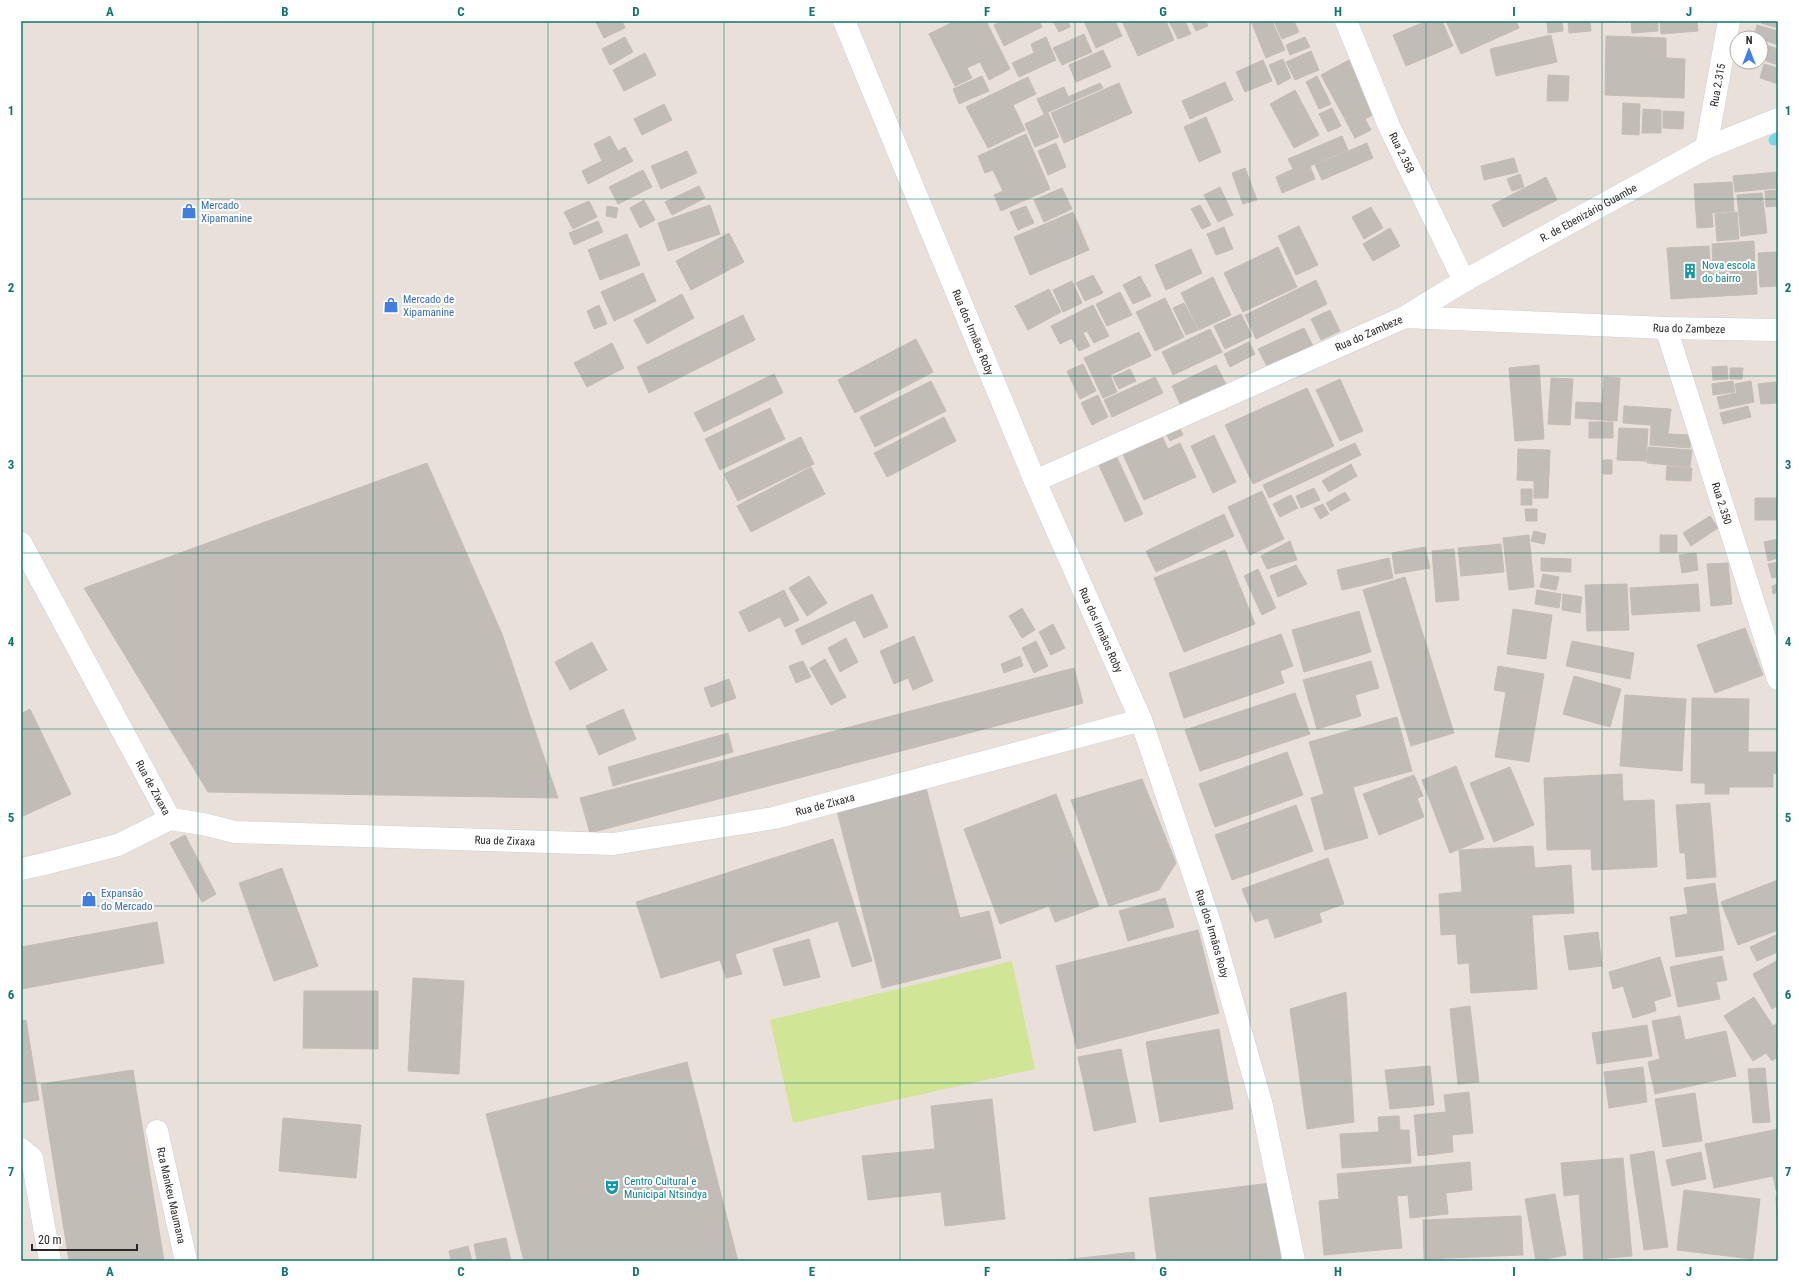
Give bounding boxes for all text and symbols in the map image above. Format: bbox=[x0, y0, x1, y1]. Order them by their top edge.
text: A bbox=[106, 4, 114, 19]
text: B bbox=[281, 4, 289, 19]
text: C bbox=[457, 4, 465, 19]
text: D bbox=[632, 4, 640, 19]
text: E bbox=[809, 4, 816, 19]
text: F bbox=[984, 4, 990, 19]
text: G bbox=[1159, 4, 1167, 19]
text: H bbox=[1334, 4, 1342, 19]
text: I bbox=[1512, 4, 1516, 19]
text: J bbox=[1686, 4, 1692, 19]
north arrow bbox=[1729, 30, 1769, 70]
text: N bbox=[1746, 34, 1753, 47]
street label: Rua 2.315 bbox=[1707, 62, 1728, 108]
text: 1 bbox=[8, 103, 14, 118]
text: 1 bbox=[1785, 103, 1791, 118]
street label: Rua 2.358 bbox=[1387, 130, 1417, 175]
street label: R. de Ebenizário Guambe bbox=[1538, 181, 1639, 244]
place label: Mercado Xipamanine bbox=[201, 199, 252, 225]
shop icon: Mercado Xipamanine bbox=[180, 202, 198, 220]
place label: Nova escola do bairro bbox=[1702, 259, 1755, 285]
building icon: Nova escola do bairro bbox=[1681, 262, 1699, 280]
text: 2 bbox=[8, 280, 15, 295]
text: 2 bbox=[1785, 280, 1792, 295]
street label: Rua dos Irmãos Roby bbox=[950, 287, 997, 377]
place label: Mercado de Xipamanine bbox=[403, 293, 454, 319]
shop icon: Mercado de Xipamanine bbox=[382, 296, 400, 314]
street label: Rua do Zambeze bbox=[1333, 312, 1404, 354]
street label: Rua do Zambeze bbox=[1653, 321, 1725, 336]
text: 3 bbox=[8, 457, 14, 472]
text: 3 bbox=[1785, 457, 1791, 472]
street label: Rua 2.350 bbox=[1709, 481, 1735, 526]
street label: Rua dos Irmãos Roby bbox=[1077, 585, 1126, 675]
text: 4 bbox=[8, 634, 15, 649]
text: 4 bbox=[1785, 634, 1792, 649]
street label: Rua de Zixaxa bbox=[133, 758, 173, 817]
street label: Rua de Zixaxa bbox=[794, 790, 856, 819]
text: 5 bbox=[8, 810, 15, 825]
text: 5 bbox=[1785, 810, 1792, 825]
street label: Rua de Zixaxa bbox=[474, 833, 535, 848]
place label: Expansão do Mercado bbox=[101, 887, 153, 913]
street label: Rua dos Irmãos Roby bbox=[1193, 888, 1232, 980]
shop icon: Expansão do Mercado bbox=[80, 890, 98, 908]
text: 6 bbox=[8, 987, 15, 1002]
text: 6 bbox=[1785, 987, 1792, 1002]
street label: Rza Mankeu Maumana bbox=[154, 1146, 188, 1245]
text: 7 bbox=[8, 1164, 15, 1179]
text: 7 bbox=[1785, 1164, 1792, 1179]
place label: Centro Cultural e Municipal Ntsindya bbox=[624, 1175, 707, 1201]
theatre icon: Centro Cultural e Municipal Ntsindya bbox=[603, 1178, 621, 1196]
scale bar bbox=[32, 1226, 137, 1252]
text: 20 m bbox=[38, 1233, 62, 1247]
text: A bbox=[106, 1264, 114, 1279]
text: B bbox=[281, 1264, 289, 1279]
text: C bbox=[457, 1264, 465, 1279]
text: D bbox=[632, 1264, 640, 1279]
text: E bbox=[809, 1264, 816, 1279]
text: F bbox=[984, 1264, 990, 1279]
text: G bbox=[1159, 1264, 1167, 1279]
text: H bbox=[1334, 1264, 1342, 1279]
text: I bbox=[1512, 1264, 1516, 1279]
text: J bbox=[1686, 1264, 1692, 1279]

